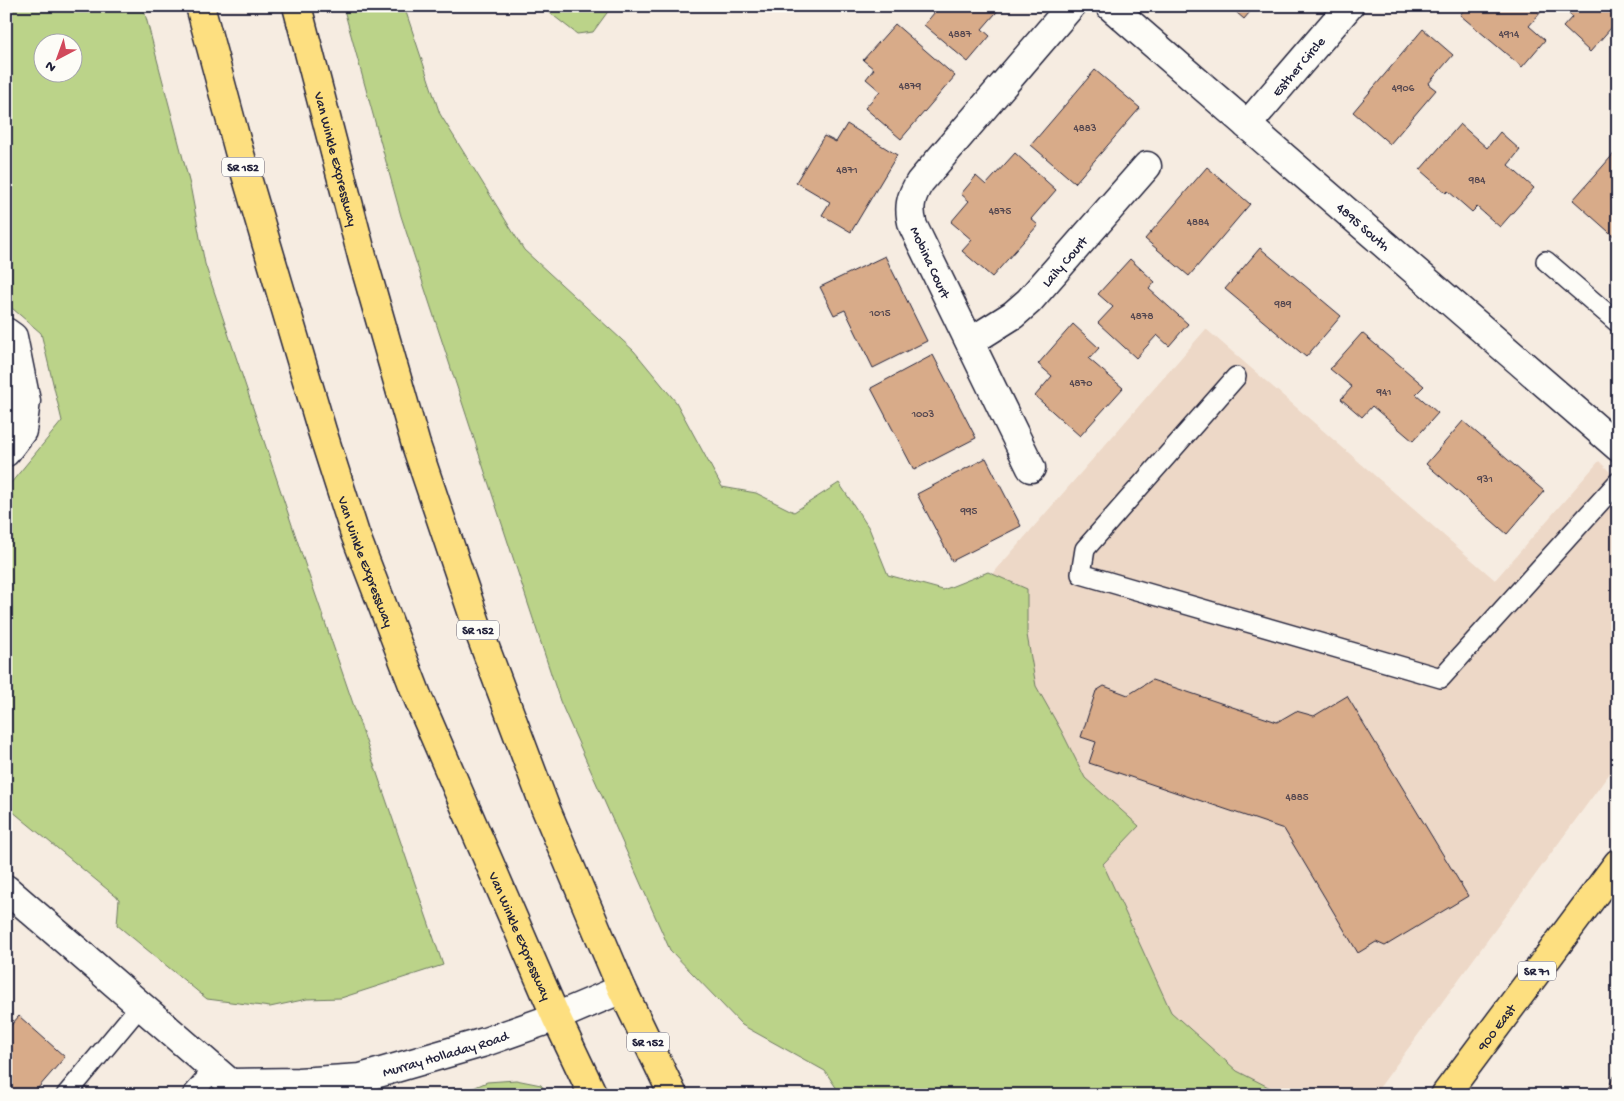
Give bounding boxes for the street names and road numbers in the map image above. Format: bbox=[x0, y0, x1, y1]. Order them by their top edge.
street label: Esther Circle bbox=[1269, 33, 1330, 101]
street label: Van Winkle Expressway bbox=[308, 90, 360, 229]
road number: SR 152 bbox=[222, 158, 264, 176]
street label: 4895 South bbox=[1332, 200, 1393, 256]
street label: Mobina Court bbox=[905, 224, 953, 303]
street label: Laily Court bbox=[1039, 233, 1093, 291]
street label: Van Winkle Expressway bbox=[332, 494, 396, 630]
road number: SR 152 bbox=[457, 620, 499, 640]
street label: Van Winkle Expressway bbox=[483, 869, 554, 1004]
road number: SR 71 bbox=[1518, 961, 1556, 980]
street label: 900 East bbox=[1474, 1001, 1521, 1056]
street label: Murray Holladay Road bbox=[381, 1028, 513, 1082]
road number: SR 152 bbox=[627, 1032, 669, 1052]

